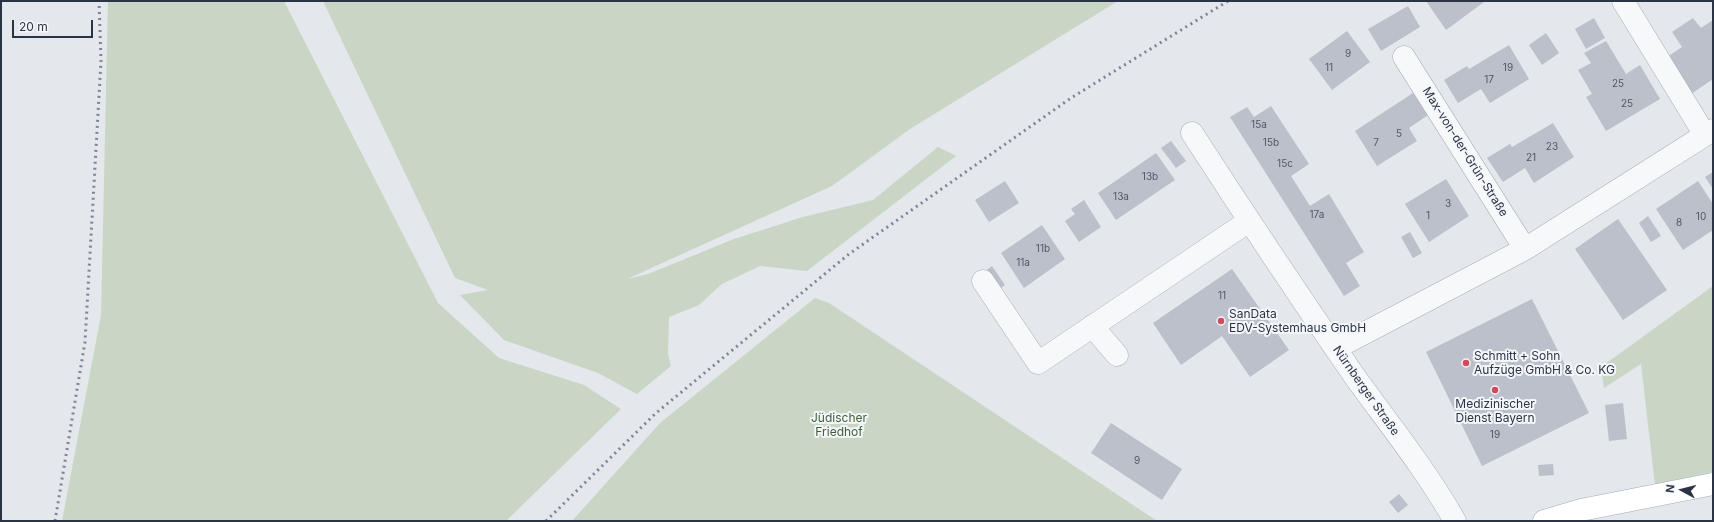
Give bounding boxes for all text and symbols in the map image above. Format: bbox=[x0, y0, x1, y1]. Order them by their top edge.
scale bar bbox=[14, 12, 95, 38]
text: 20 m bbox=[19, 19, 48, 34]
house number: 9 bbox=[1345, 48, 1351, 60]
house number: 11 bbox=[1325, 62, 1333, 74]
house number: 19 bbox=[1503, 62, 1513, 74]
house number: 17 bbox=[1484, 74, 1494, 86]
house number: 25 bbox=[1612, 78, 1624, 90]
street label: Max-von-der-Grün-Straße bbox=[1419, 85, 1511, 219]
house number: 25 bbox=[1621, 98, 1633, 110]
house number: 15a bbox=[1251, 119, 1267, 131]
house number: 5 bbox=[1396, 128, 1402, 140]
house number: 15b bbox=[1263, 137, 1279, 149]
house number: 7 bbox=[1373, 137, 1379, 149]
house number: 23 bbox=[1546, 141, 1558, 153]
house number: 21 bbox=[1526, 152, 1536, 164]
house number: 15c bbox=[1277, 158, 1293, 170]
house number: 13b bbox=[1142, 171, 1158, 183]
house number: 13a bbox=[1113, 191, 1129, 203]
house number: 3 bbox=[1445, 198, 1451, 210]
house number: 17a bbox=[1310, 209, 1324, 221]
house number: 1 bbox=[1426, 210, 1430, 222]
house number: 10 bbox=[1696, 211, 1706, 223]
house number: 8 bbox=[1676, 217, 1682, 229]
house number: 11b bbox=[1036, 243, 1050, 255]
house number: 11a bbox=[1016, 257, 1030, 269]
house number: 11 bbox=[1218, 290, 1226, 302]
place label: SanData EDV-Systemhaus GmbH bbox=[1229, 307, 1366, 335]
marker: SanData EDV-Systemhaus GmbH bbox=[1216, 316, 1226, 326]
street label: Nürnberger Straße bbox=[1330, 343, 1402, 439]
place label: Schmitt + Sohn Aufzüge GmbH & Co. KG bbox=[1474, 349, 1615, 377]
marker: Schmitt + Sohn Aufzüge GmbH & Co. KG bbox=[1461, 358, 1471, 368]
marker: Medizinischer Dienst Bayern bbox=[1490, 385, 1500, 395]
place label: Medizinischer Dienst Bayern bbox=[1455, 397, 1535, 425]
park label: Jüdischer Friedhof bbox=[811, 411, 867, 439]
house number: 19 bbox=[1490, 429, 1500, 441]
house number: 9 bbox=[1134, 455, 1140, 467]
north arrow bbox=[1662, 470, 1702, 510]
text: N bbox=[1663, 484, 1678, 494]

